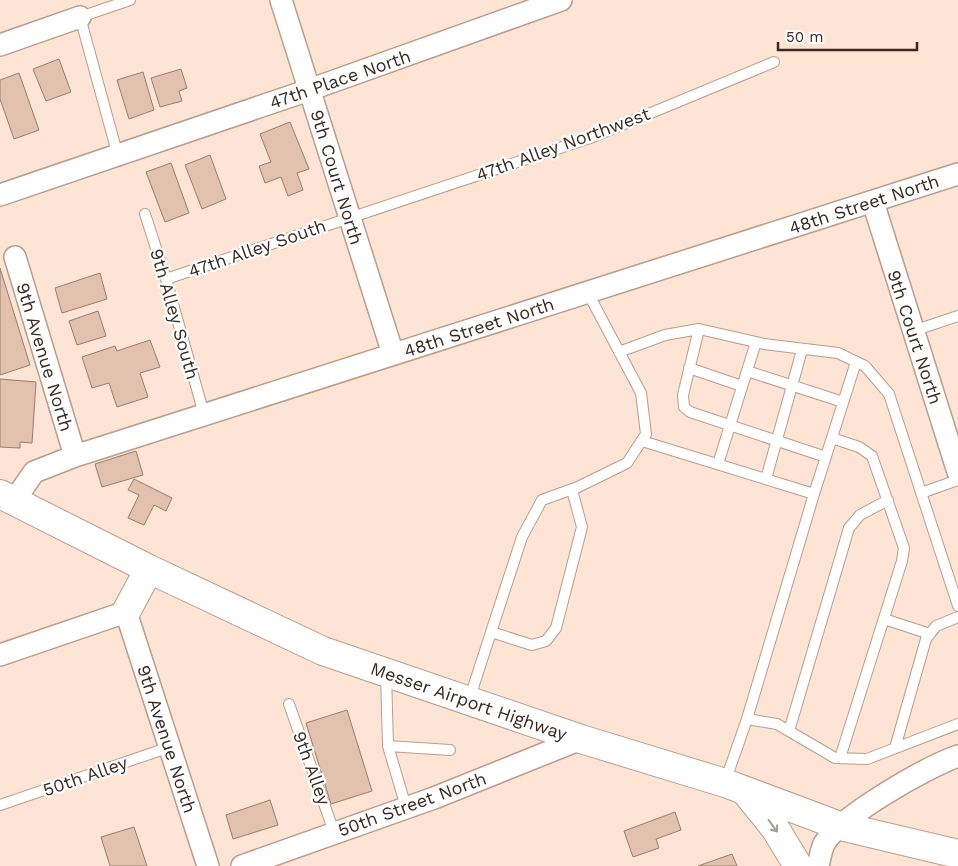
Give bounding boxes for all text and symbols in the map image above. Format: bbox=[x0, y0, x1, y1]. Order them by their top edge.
scale bar bbox=[778, 20, 917, 52]
text: 50 m bbox=[786, 28, 823, 46]
street label: 47th Place North bbox=[267, 45, 413, 113]
street label: 47th Alley Northwest bbox=[473, 103, 653, 185]
street label: 9th Court North bbox=[306, 107, 368, 247]
street label: 48th Street North bbox=[786, 170, 942, 238]
street label: 47th Alley South bbox=[185, 215, 329, 281]
street label: 9th Alley South bbox=[146, 246, 204, 382]
street label: 9th Court North bbox=[883, 267, 947, 407]
street label: 9th Avenue North bbox=[12, 280, 78, 434]
street label: 48th Street North bbox=[401, 293, 557, 361]
street label: Messer Airport Highway bbox=[368, 657, 571, 745]
street label: 9th Avenue North bbox=[133, 662, 201, 816]
street label: 9th Alley bbox=[289, 728, 335, 809]
street label: 50th Alley bbox=[40, 752, 131, 800]
street label: 50th Street North bbox=[335, 767, 489, 841]
one-way arrow bbox=[768, 819, 778, 833]

